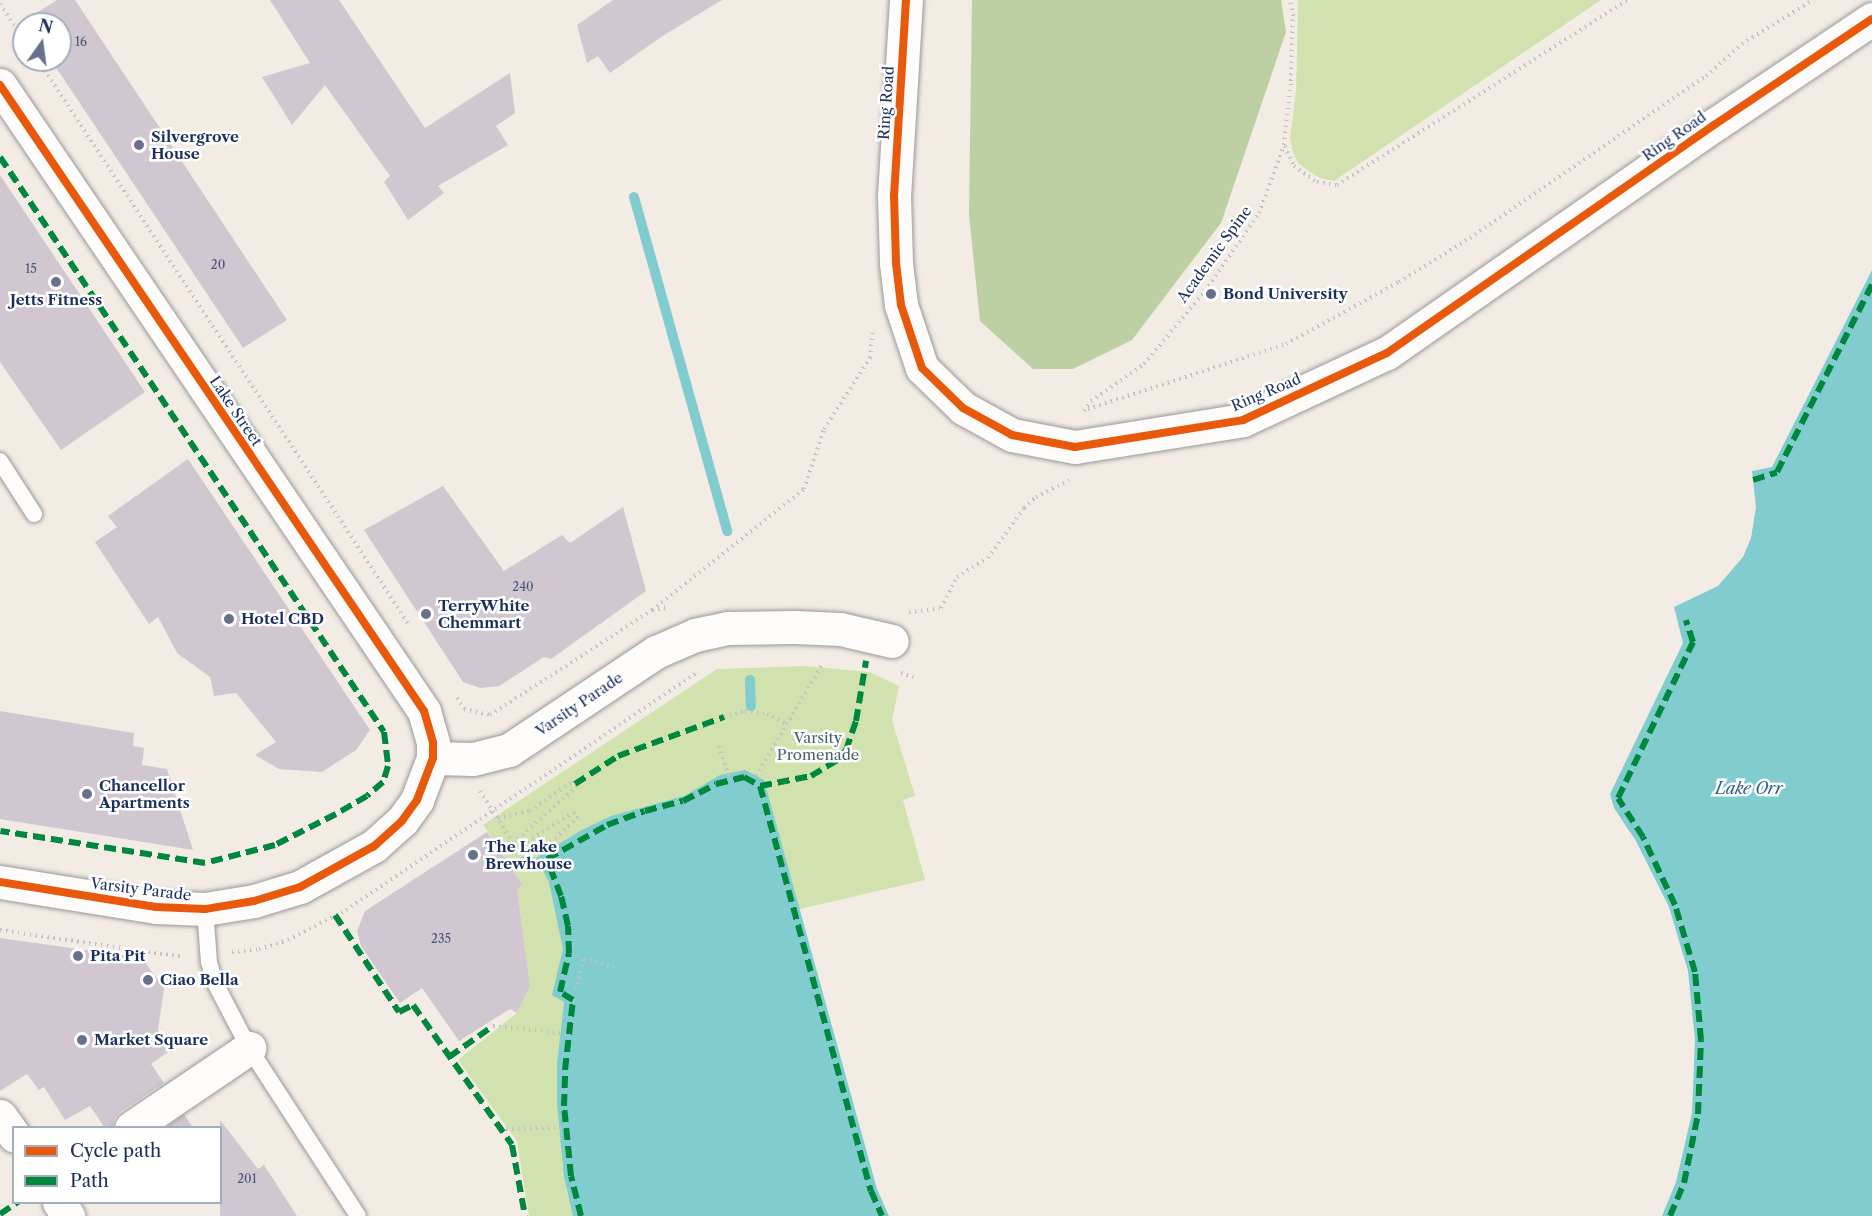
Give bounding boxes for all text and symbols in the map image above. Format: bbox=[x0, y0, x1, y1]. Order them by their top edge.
north arrow bbox=[12, 12, 72, 72]
text: N bbox=[37, 15, 55, 38]
house number: 16 bbox=[75, 35, 87, 49]
street label: Ring Road bbox=[874, 65, 898, 141]
street label: Ring Road bbox=[1639, 107, 1709, 165]
place label: Silvergrove House bbox=[151, 127, 239, 162]
marker: Silvergrove House bbox=[132, 138, 146, 152]
street label: Academic Spine bbox=[1173, 202, 1255, 306]
house number: 20 bbox=[211, 258, 225, 272]
house number: 15 bbox=[25, 262, 37, 276]
marker: Jetts Fitness bbox=[49, 275, 63, 289]
place label: Bond University bbox=[1223, 285, 1348, 303]
marker: Bond University bbox=[1204, 287, 1218, 301]
place label: Jetts Fitness bbox=[10, 291, 102, 309]
street label: Ring Road bbox=[1228, 369, 1304, 415]
street label: Lake Street bbox=[206, 373, 266, 449]
house number: 240 bbox=[512, 580, 534, 594]
place label: TerryWhite Chemmart bbox=[438, 596, 530, 631]
marker: TerryWhite Chemmart bbox=[419, 607, 433, 621]
place label: Hotel CBD bbox=[241, 610, 324, 628]
marker: Hotel CBD bbox=[222, 612, 236, 626]
street label: Varsity Parade bbox=[532, 668, 626, 740]
park label: Varsity Promenade bbox=[777, 728, 859, 763]
place label: Chancellor Apartments bbox=[99, 776, 190, 811]
water label: Lake Orr bbox=[1715, 778, 1783, 798]
marker: Chancellor Apartments bbox=[80, 787, 94, 801]
place label: The Lake Brewhouse bbox=[485, 837, 572, 872]
marker: The Lake Brewhouse bbox=[466, 848, 480, 862]
street label: Varsity Parade bbox=[89, 874, 193, 904]
house number: 235 bbox=[431, 932, 451, 946]
place label: Pita Pit bbox=[90, 947, 146, 965]
marker: Pita Pit bbox=[71, 949, 85, 963]
place label: Ciao Bella bbox=[160, 971, 239, 989]
marker: Ciao Bella bbox=[141, 973, 155, 987]
place label: Market Square bbox=[94, 1031, 208, 1049]
marker: Market Square bbox=[75, 1033, 89, 1047]
legend bbox=[12, 1126, 222, 1204]
text: Cycle path bbox=[70, 1140, 161, 1162]
text: Path bbox=[70, 1170, 109, 1192]
house number: 201 bbox=[237, 1172, 257, 1186]

